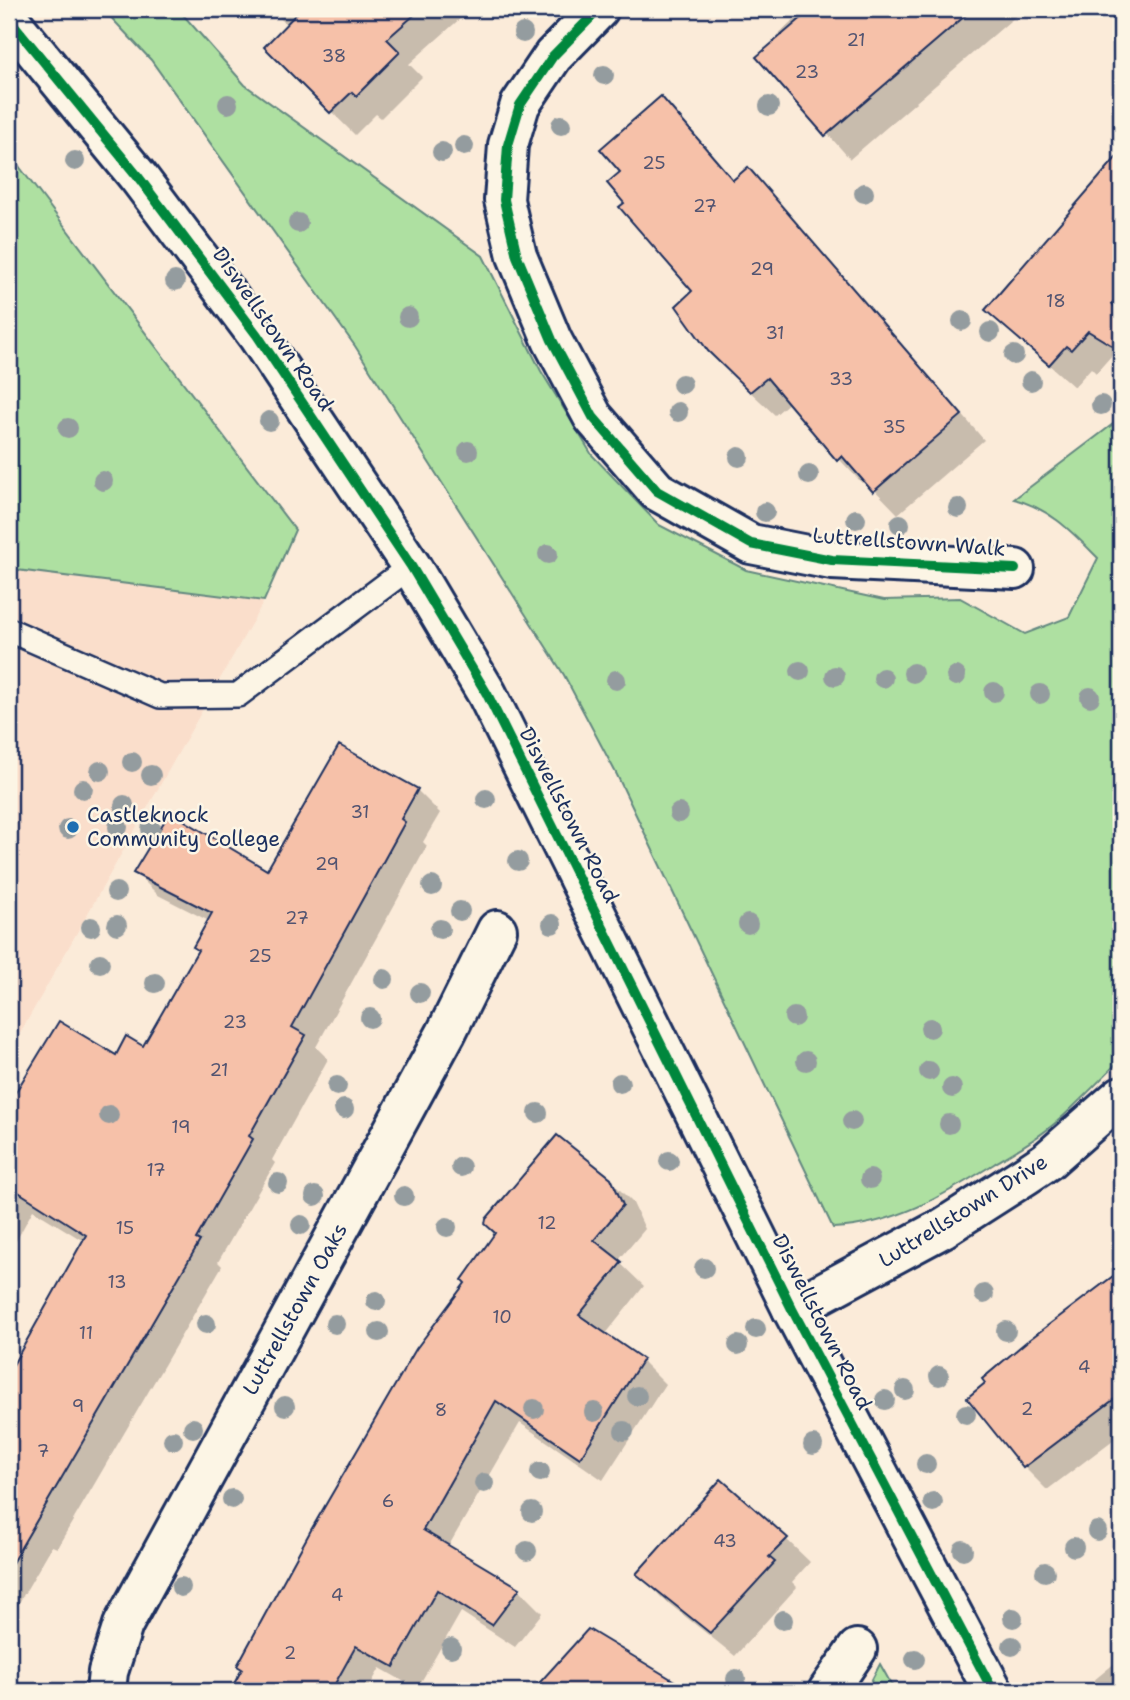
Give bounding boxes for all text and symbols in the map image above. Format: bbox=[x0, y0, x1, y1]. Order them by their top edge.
house number: 21 bbox=[846, 28, 866, 52]
house number: 38 bbox=[322, 44, 346, 68]
house number: 23 bbox=[795, 60, 819, 84]
house number: 25 bbox=[642, 151, 666, 175]
house number: 27 bbox=[693, 194, 717, 218]
street label: Diswellstown Road bbox=[206, 242, 340, 416]
house number: 29 bbox=[750, 257, 774, 281]
house number: 18 bbox=[1046, 289, 1066, 313]
house number: 31 bbox=[765, 321, 785, 345]
house number: 33 bbox=[829, 367, 853, 391]
house number: 35 bbox=[882, 415, 906, 439]
street label: Luttrellstown Walk bbox=[812, 521, 1006, 563]
street label: Diswellstown Road bbox=[513, 722, 625, 908]
house number: 31 bbox=[350, 800, 370, 824]
place label: Castleknock Community College bbox=[87, 801, 280, 853]
marker: Castleknock Community College bbox=[65, 819, 81, 835]
house number: 29 bbox=[315, 852, 339, 876]
house number: 27 bbox=[285, 906, 309, 930]
house number: 25 bbox=[248, 944, 272, 968]
house number: 23 bbox=[223, 1010, 247, 1034]
house number: 21 bbox=[209, 1058, 229, 1082]
house number: 19 bbox=[171, 1115, 191, 1139]
street label: Luttrellstown Drive bbox=[873, 1148, 1053, 1274]
house number: 17 bbox=[146, 1158, 166, 1182]
house number: 12 bbox=[537, 1211, 557, 1235]
house number: 15 bbox=[116, 1216, 134, 1240]
street label: Luttrellstown Oaks bbox=[236, 1218, 354, 1400]
street label: Diswellstown Road bbox=[766, 1229, 878, 1415]
house number: 13 bbox=[107, 1270, 127, 1294]
house number: 10 bbox=[492, 1305, 512, 1329]
house number: 11 bbox=[79, 1321, 93, 1345]
house number: 4 bbox=[1078, 1355, 1090, 1379]
house number: 9 bbox=[72, 1394, 84, 1418]
house number: 2 bbox=[1021, 1397, 1033, 1421]
house number: 8 bbox=[435, 1398, 447, 1422]
house number: 7 bbox=[37, 1439, 49, 1463]
house number: 6 bbox=[382, 1489, 394, 1513]
house number: 43 bbox=[713, 1529, 737, 1553]
house number: 4 bbox=[331, 1583, 343, 1607]
house number: 2 bbox=[284, 1641, 296, 1665]

